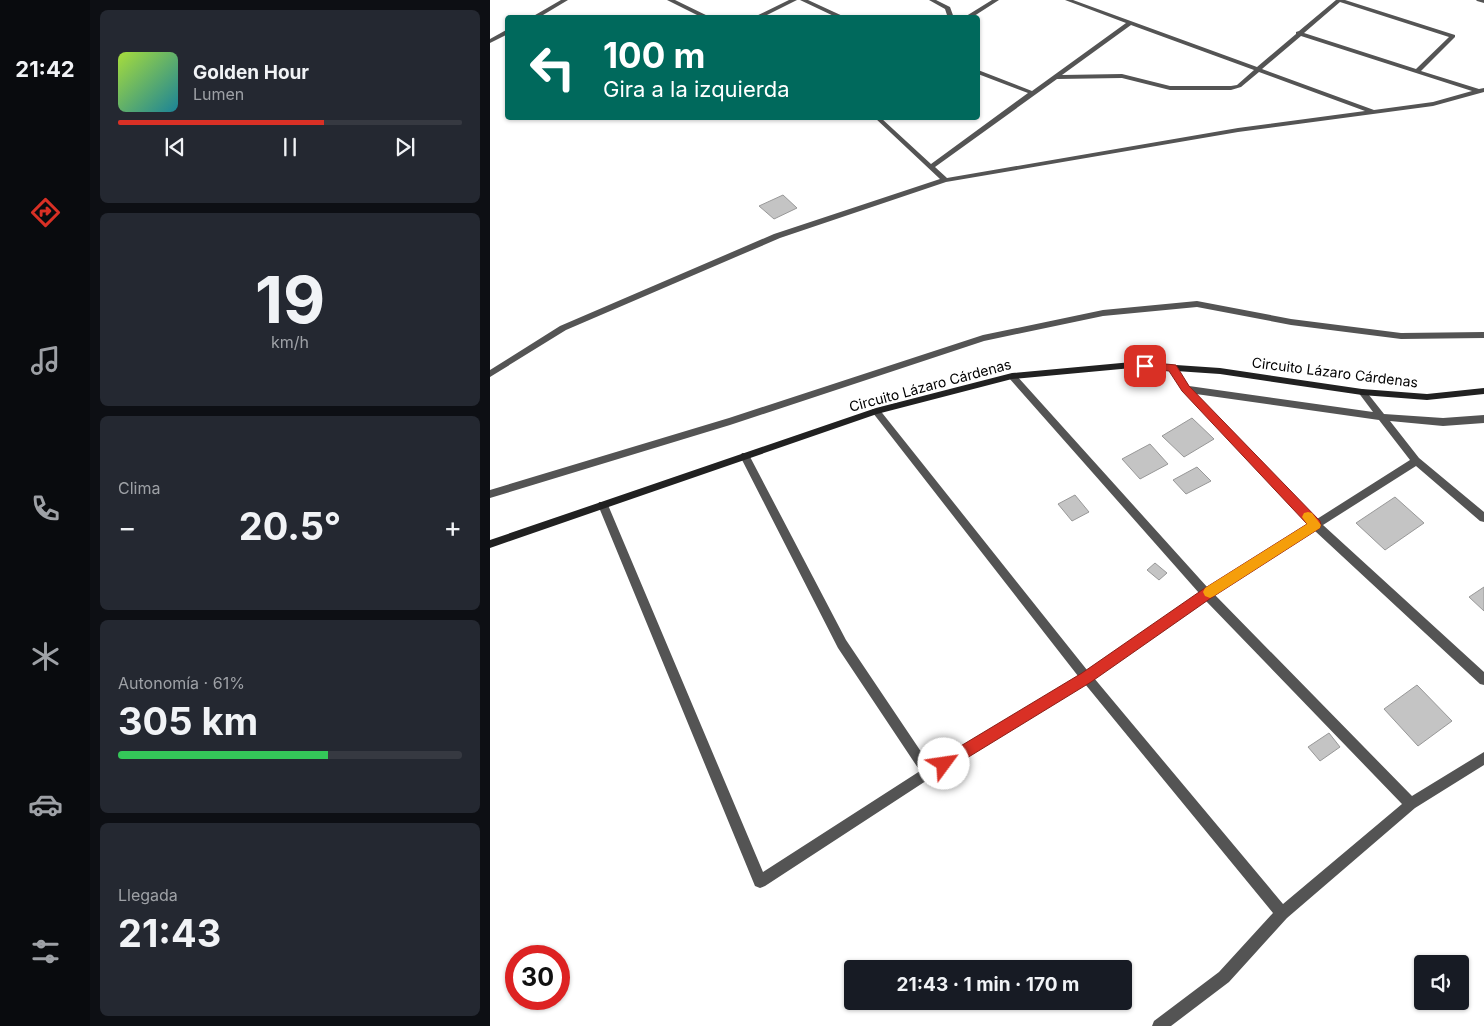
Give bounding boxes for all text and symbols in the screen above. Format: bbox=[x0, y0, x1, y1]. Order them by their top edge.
text: 100 m bbox=[603, 34, 706, 76]
icon: left bbox=[520, 35, 585, 100]
text: 21:42 bbox=[15, 56, 75, 82]
text: Golden Hour bbox=[193, 61, 309, 84]
text: Gira a la izquierda bbox=[603, 76, 790, 102]
text: Lumen bbox=[193, 84, 244, 104]
icon: previous bbox=[161, 133, 189, 161]
icon: pause bbox=[276, 133, 304, 161]
icon: next bbox=[391, 133, 419, 161]
icon: directions bbox=[28, 195, 63, 230]
text: 19 bbox=[255, 260, 325, 339]
text: km/h bbox=[271, 332, 309, 352]
icon: music bbox=[28, 343, 63, 378]
pin bbox=[1124, 345, 1166, 387]
icon: arrive bbox=[1131, 352, 1159, 380]
street label: Circuito Lázaro Cárdenas bbox=[1251, 353, 1419, 391]
street label: Circuito Lázaro Cárdenas bbox=[847, 355, 1013, 415]
text: Clima bbox=[118, 478, 160, 498]
icon: phone bbox=[28, 491, 63, 526]
text: 20.5° bbox=[239, 503, 341, 549]
text: − bbox=[118, 510, 137, 544]
text: + bbox=[443, 510, 462, 544]
icon: climate bbox=[28, 639, 63, 674]
text: Autonomía · 61% bbox=[118, 673, 245, 693]
text: 305 km bbox=[118, 698, 258, 744]
position arrow bbox=[917, 737, 969, 789]
icon: car bbox=[28, 787, 63, 822]
text: Llegada bbox=[118, 885, 178, 905]
text: 21:43 bbox=[118, 910, 221, 956]
icon: filters bbox=[28, 934, 63, 969]
speed limit sign: 30 bbox=[505, 945, 570, 1010]
map controls bbox=[1414, 955, 1469, 1010]
button: sound bbox=[1414, 955, 1469, 1010]
text: 21:43 · 1 min · 170 m bbox=[897, 973, 1079, 996]

